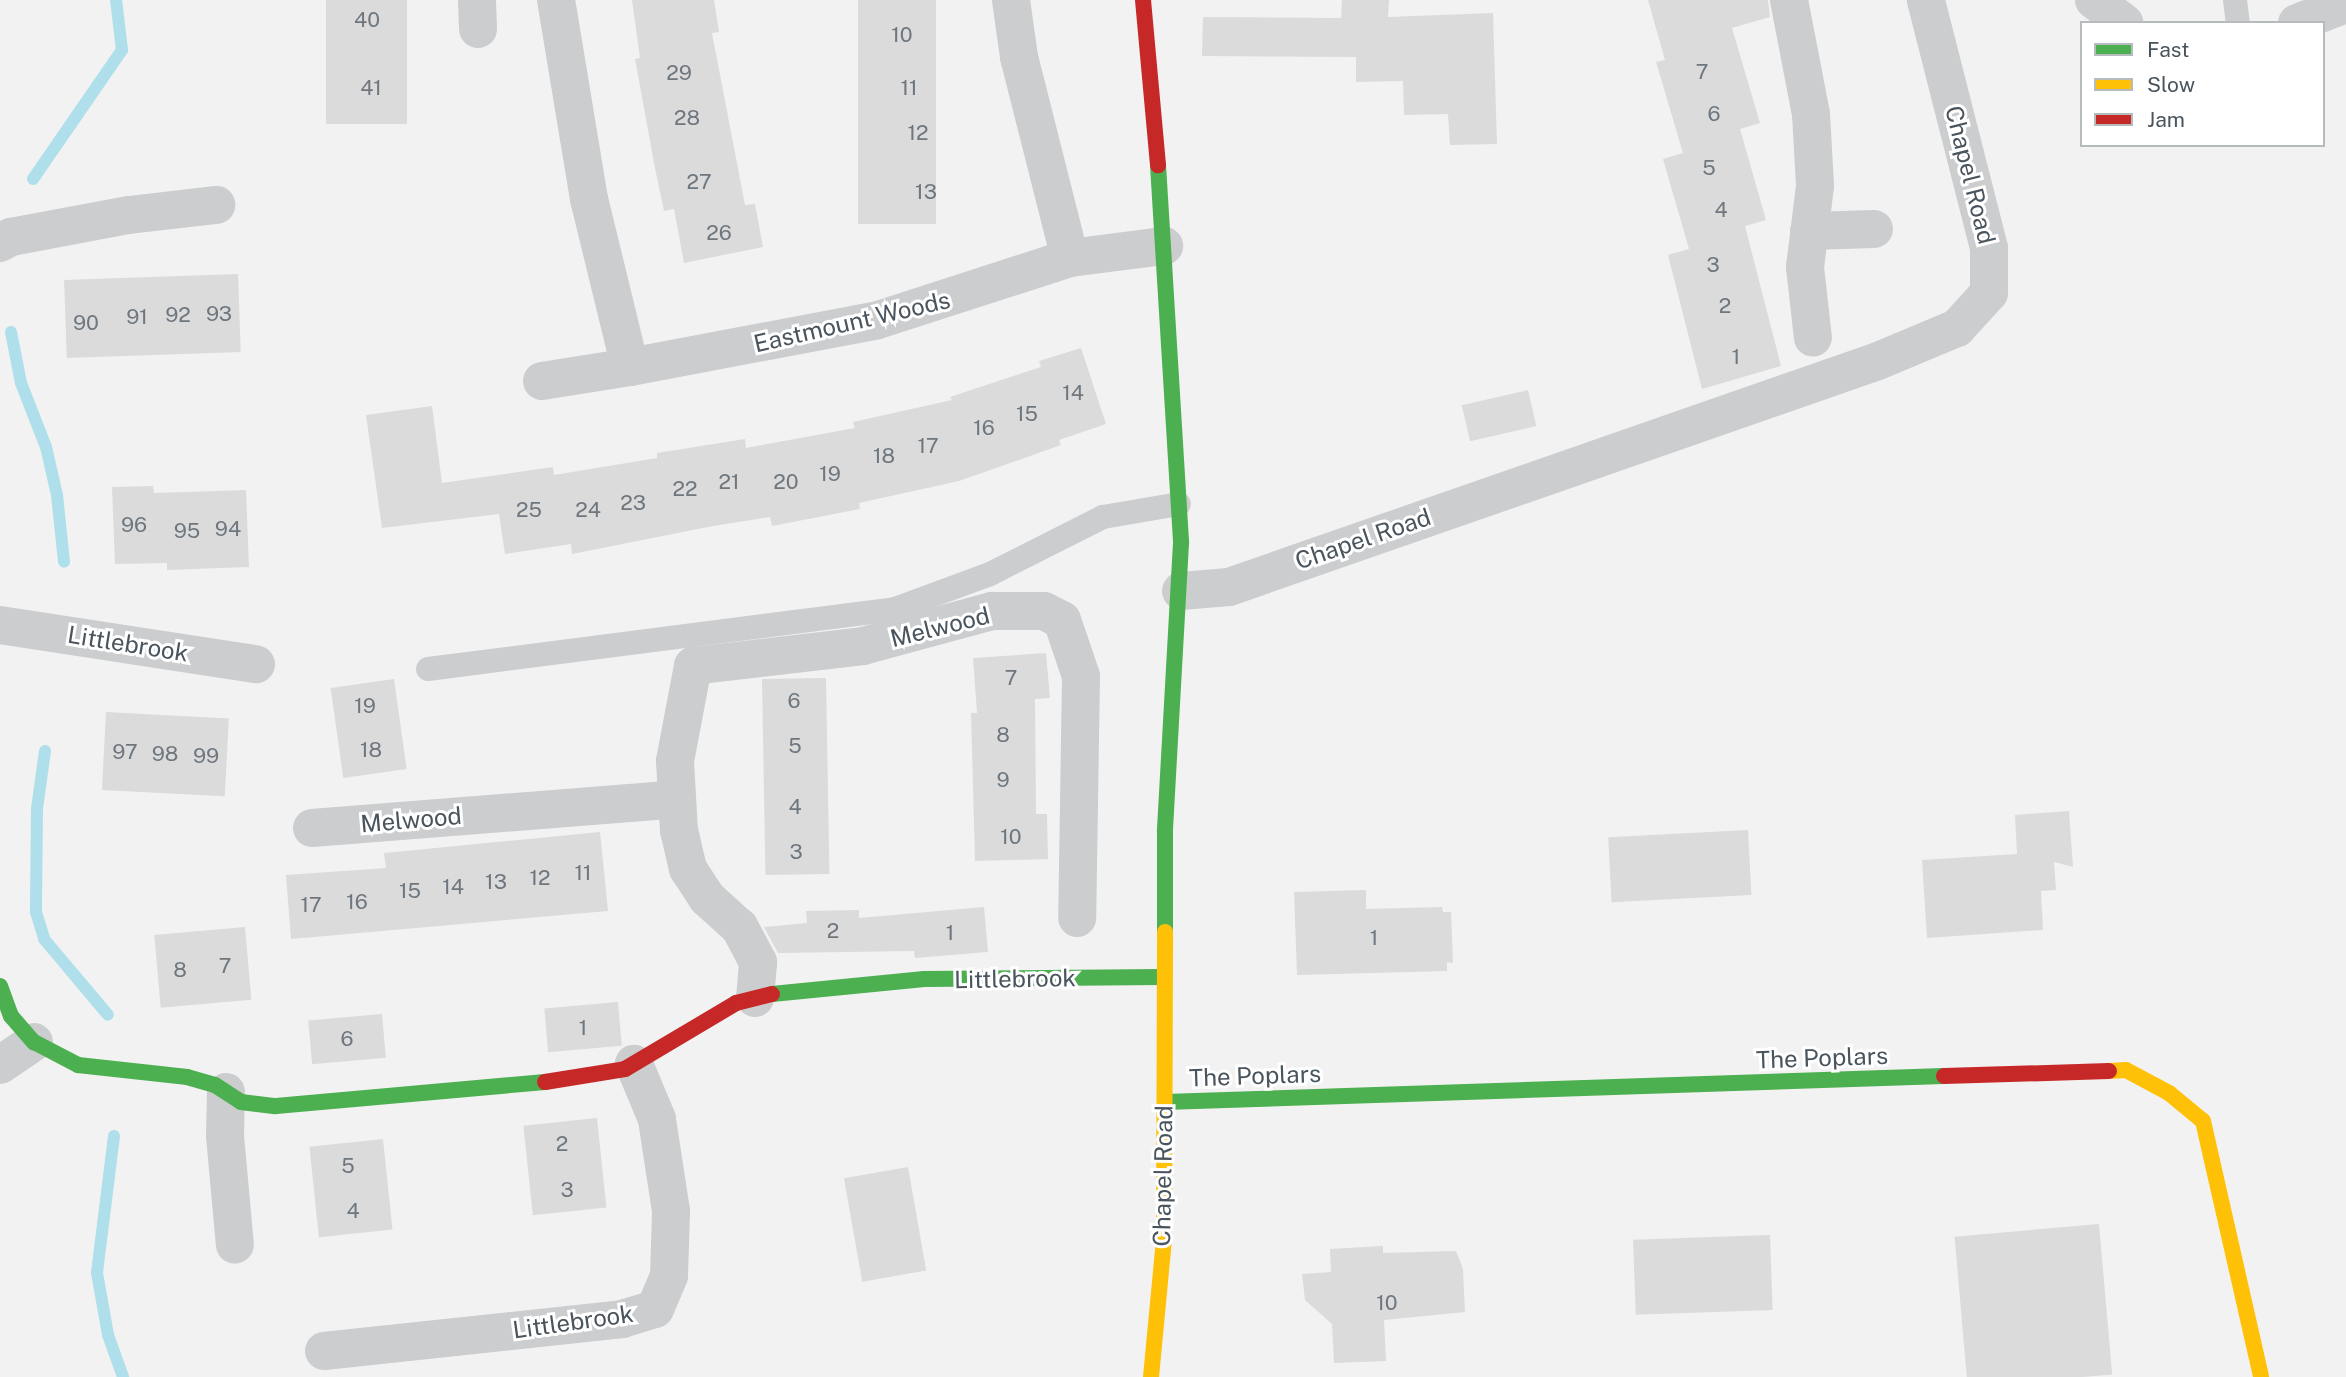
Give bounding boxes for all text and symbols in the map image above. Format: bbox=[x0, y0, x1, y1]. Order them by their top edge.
house number: 40 bbox=[354, 7, 380, 33]
legend bbox=[2080, 21, 2325, 147]
house number: 10 bbox=[891, 22, 913, 48]
text: Fast bbox=[2147, 37, 2189, 62]
house number: 7 bbox=[1696, 59, 1708, 85]
house number: 29 bbox=[666, 60, 692, 86]
text: Slow bbox=[2147, 72, 2195, 97]
house number: 41 bbox=[360, 75, 382, 101]
house number: 11 bbox=[900, 75, 918, 101]
house number: 6 bbox=[1707, 101, 1721, 127]
street label: Chapel Road bbox=[1939, 103, 2001, 247]
house number: 28 bbox=[674, 105, 700, 131]
text: Jam bbox=[2147, 107, 2185, 132]
house number: 12 bbox=[907, 120, 929, 146]
house number: 5 bbox=[1702, 155, 1716, 181]
house number: 27 bbox=[686, 169, 712, 195]
house number: 13 bbox=[915, 179, 937, 205]
house number: 4 bbox=[1714, 197, 1728, 223]
house number: 26 bbox=[706, 220, 732, 246]
house number: 3 bbox=[1706, 252, 1720, 278]
street label: Eastmount Woods bbox=[751, 285, 953, 359]
house number: 2 bbox=[1719, 293, 1731, 319]
house number: 93 bbox=[206, 301, 232, 327]
house number: 92 bbox=[165, 302, 191, 328]
house number: 91 bbox=[126, 304, 148, 330]
house number: 90 bbox=[73, 310, 99, 336]
house number: 1 bbox=[1732, 344, 1740, 370]
house number: 14 bbox=[1062, 380, 1084, 406]
house number: 15 bbox=[1016, 401, 1038, 427]
house number: 16 bbox=[973, 415, 995, 441]
house number: 17 bbox=[917, 433, 939, 459]
house number: 18 bbox=[873, 443, 895, 469]
house number: 19 bbox=[819, 461, 841, 487]
house number: 21 bbox=[718, 469, 740, 495]
house number: 20 bbox=[773, 469, 799, 495]
house number: 22 bbox=[672, 476, 698, 502]
house number: 23 bbox=[620, 490, 646, 516]
house number: 25 bbox=[516, 497, 542, 523]
house number: 24 bbox=[575, 497, 601, 523]
street label: Chapel Road bbox=[1291, 502, 1435, 576]
house number: 96 bbox=[121, 512, 147, 538]
house number: 94 bbox=[215, 516, 241, 542]
house number: 95 bbox=[174, 518, 200, 544]
street label: Melwood bbox=[887, 601, 993, 653]
street label: Littlebrook bbox=[66, 620, 190, 668]
house number: 7 bbox=[1005, 665, 1017, 691]
house number: 6 bbox=[787, 688, 801, 714]
house number: 19 bbox=[354, 693, 376, 719]
house number: 8 bbox=[996, 722, 1010, 748]
house number: 5 bbox=[788, 733, 802, 759]
house number: 18 bbox=[360, 737, 382, 763]
house number: 97 bbox=[112, 739, 138, 765]
house number: 98 bbox=[152, 741, 178, 767]
house number: 99 bbox=[193, 743, 219, 769]
house number: 9 bbox=[996, 767, 1010, 793]
house number: 4 bbox=[788, 794, 802, 820]
street label: Melwood bbox=[359, 801, 463, 839]
house number: 10 bbox=[1000, 824, 1022, 850]
house number: 3 bbox=[789, 839, 803, 865]
house number: 11 bbox=[574, 860, 592, 886]
house number: 12 bbox=[529, 865, 551, 891]
house number: 13 bbox=[485, 869, 507, 895]
house number: 14 bbox=[442, 874, 464, 900]
house number: 15 bbox=[399, 878, 421, 904]
house number: 16 bbox=[346, 889, 368, 915]
house number: 17 bbox=[300, 892, 322, 918]
house number: 2 bbox=[827, 918, 839, 944]
house number: 1 bbox=[946, 920, 954, 946]
house number: 1 bbox=[1370, 925, 1378, 951]
house number: 7 bbox=[219, 953, 231, 979]
house number: 8 bbox=[173, 957, 187, 983]
street label: Littlebrook bbox=[954, 964, 1076, 994]
house number: 1 bbox=[579, 1015, 587, 1041]
house number: 6 bbox=[340, 1026, 354, 1052]
street label: The Poplars bbox=[1755, 1041, 1889, 1075]
street label: The Poplars bbox=[1188, 1059, 1322, 1093]
street label: Chapel Road bbox=[1147, 1105, 1179, 1247]
house number: 2 bbox=[556, 1131, 568, 1157]
house number: 5 bbox=[341, 1153, 355, 1179]
house number: 3 bbox=[560, 1177, 574, 1203]
house number: 4 bbox=[346, 1198, 360, 1224]
house number: 10 bbox=[1376, 1290, 1398, 1316]
street label: Littlebrook bbox=[511, 1299, 635, 1345]

